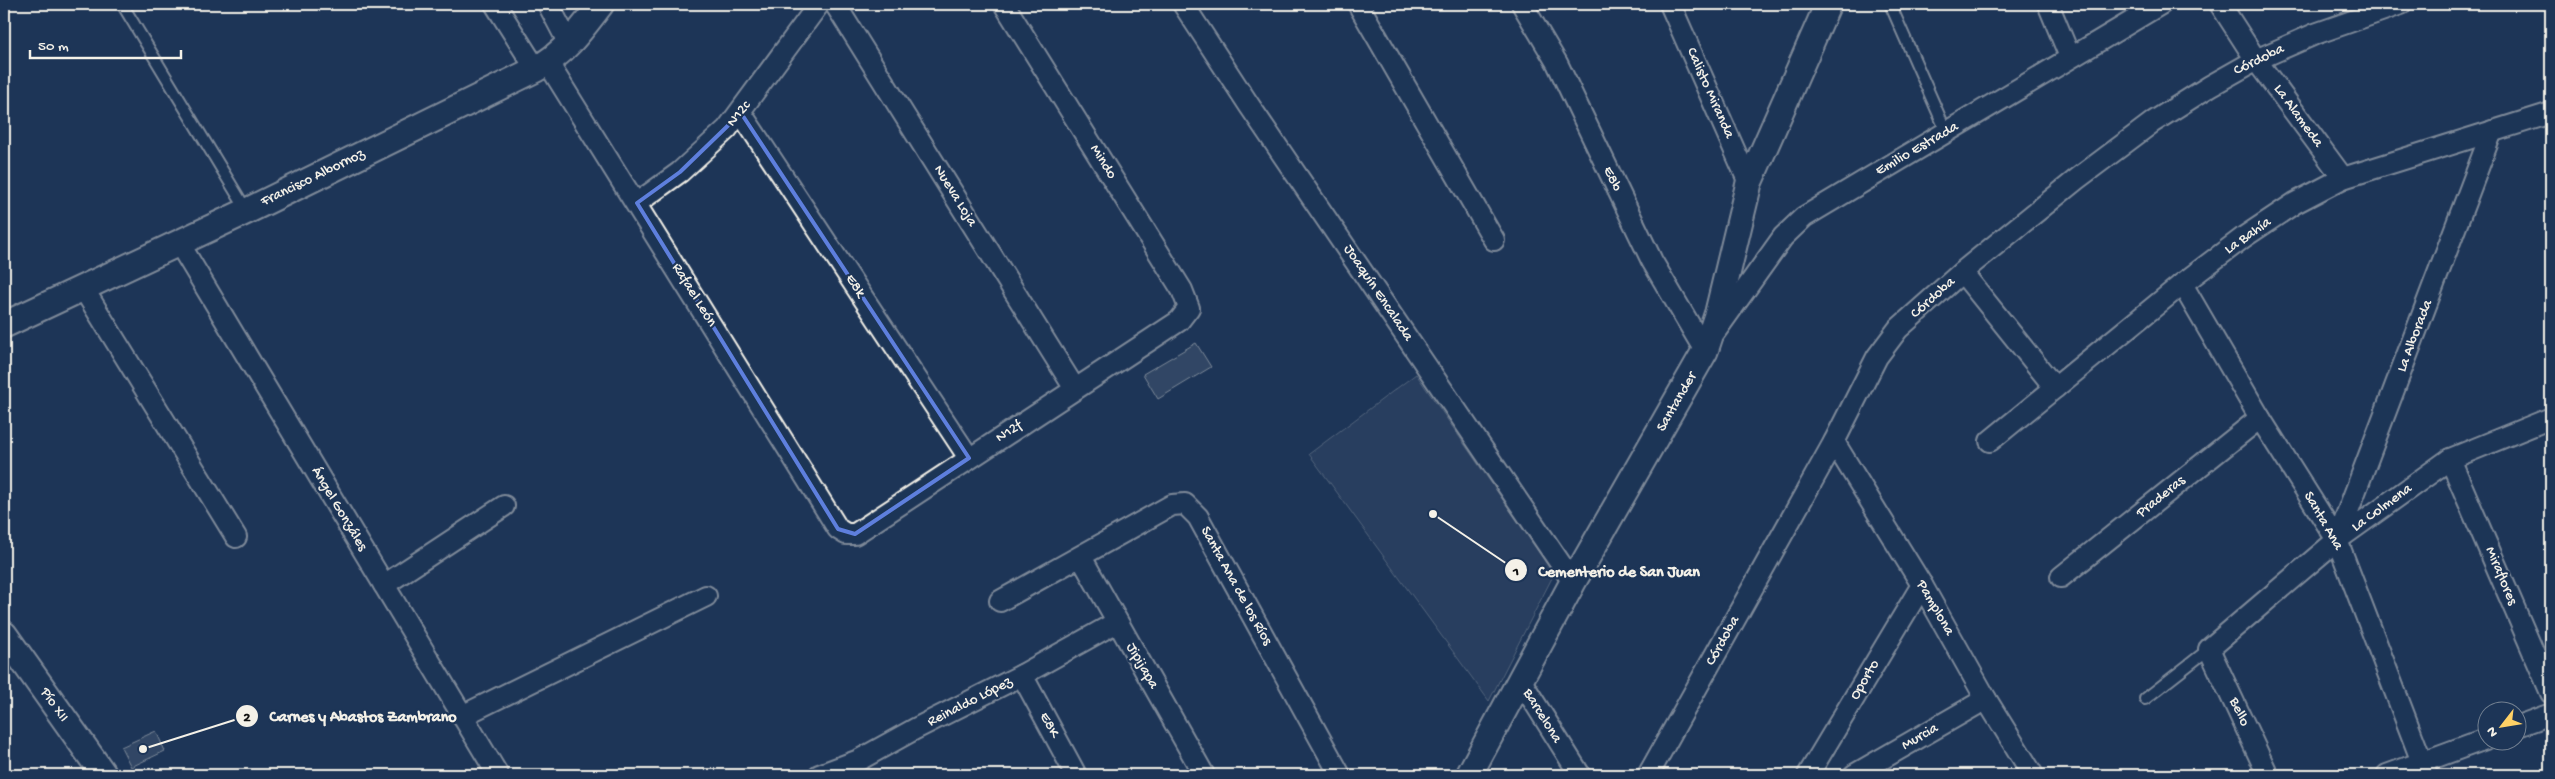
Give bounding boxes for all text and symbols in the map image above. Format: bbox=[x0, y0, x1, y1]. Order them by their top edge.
scale bar bbox=[30, 28, 181, 60]
text: 50 m bbox=[38, 38, 69, 56]
street label: Córdoba bbox=[2231, 40, 2288, 80]
street label: Calisto Miranda bbox=[1682, 45, 1738, 142]
street label: La Alameda bbox=[2269, 81, 2327, 152]
street label: N12c bbox=[723, 97, 755, 131]
street label: Emilio Estrada bbox=[1872, 118, 1962, 180]
street label: Mindo bbox=[1085, 141, 1121, 183]
street label: Francisco Albornoz bbox=[257, 145, 368, 211]
street label: Nueva Loja bbox=[929, 162, 981, 231]
street label: E8b bbox=[1598, 164, 1626, 194]
street label: La Bahía bbox=[2221, 213, 2275, 259]
street label: Joaquín Encalada bbox=[1339, 241, 1417, 345]
street label: Rafael León bbox=[667, 260, 721, 330]
street label: E8k bbox=[841, 271, 870, 302]
street label: Córdoba bbox=[1907, 273, 1960, 323]
street label: La Alborada bbox=[2393, 297, 2437, 375]
street label: Santander bbox=[1653, 368, 1702, 435]
street label: N12f bbox=[992, 416, 1027, 447]
street label: Ángel Gonzáles bbox=[307, 464, 371, 555]
street label: Praderas bbox=[2132, 472, 2189, 523]
street label: La Colmena bbox=[2348, 480, 2416, 536]
street label: Santa Ana bbox=[2299, 488, 2347, 554]
street label: Santa Ana de los Ríos bbox=[1196, 524, 1276, 649]
street label: Miraflores bbox=[2481, 544, 2521, 608]
callout: Cementerio de San Juan bbox=[1503, 554, 1710, 585]
text: 1 bbox=[1512, 563, 1519, 581]
text: Cementerio de San Juan bbox=[1537, 564, 1700, 583]
street label: Pamplona bbox=[1911, 576, 1958, 640]
street label: Córdoba bbox=[1702, 612, 1744, 669]
street label: Jipijapa bbox=[1122, 640, 1163, 693]
street label: Oporto bbox=[1846, 657, 1884, 703]
street label: Reinaldo López bbox=[925, 673, 1016, 731]
street label: Pío XII bbox=[35, 683, 72, 726]
street label: Barcelona bbox=[1518, 685, 1566, 747]
street label: Bello bbox=[2224, 694, 2254, 729]
callout: Carnes y Abastos Zambrano bbox=[235, 700, 467, 731]
north arrow bbox=[2478, 702, 2528, 752]
text: 2 bbox=[243, 709, 251, 727]
text: Carnes y Abastos Zambrano bbox=[268, 709, 457, 728]
street label: E8K bbox=[1035, 709, 1064, 742]
street label: Murcia bbox=[1898, 719, 1942, 755]
text: N bbox=[2483, 723, 2503, 740]

